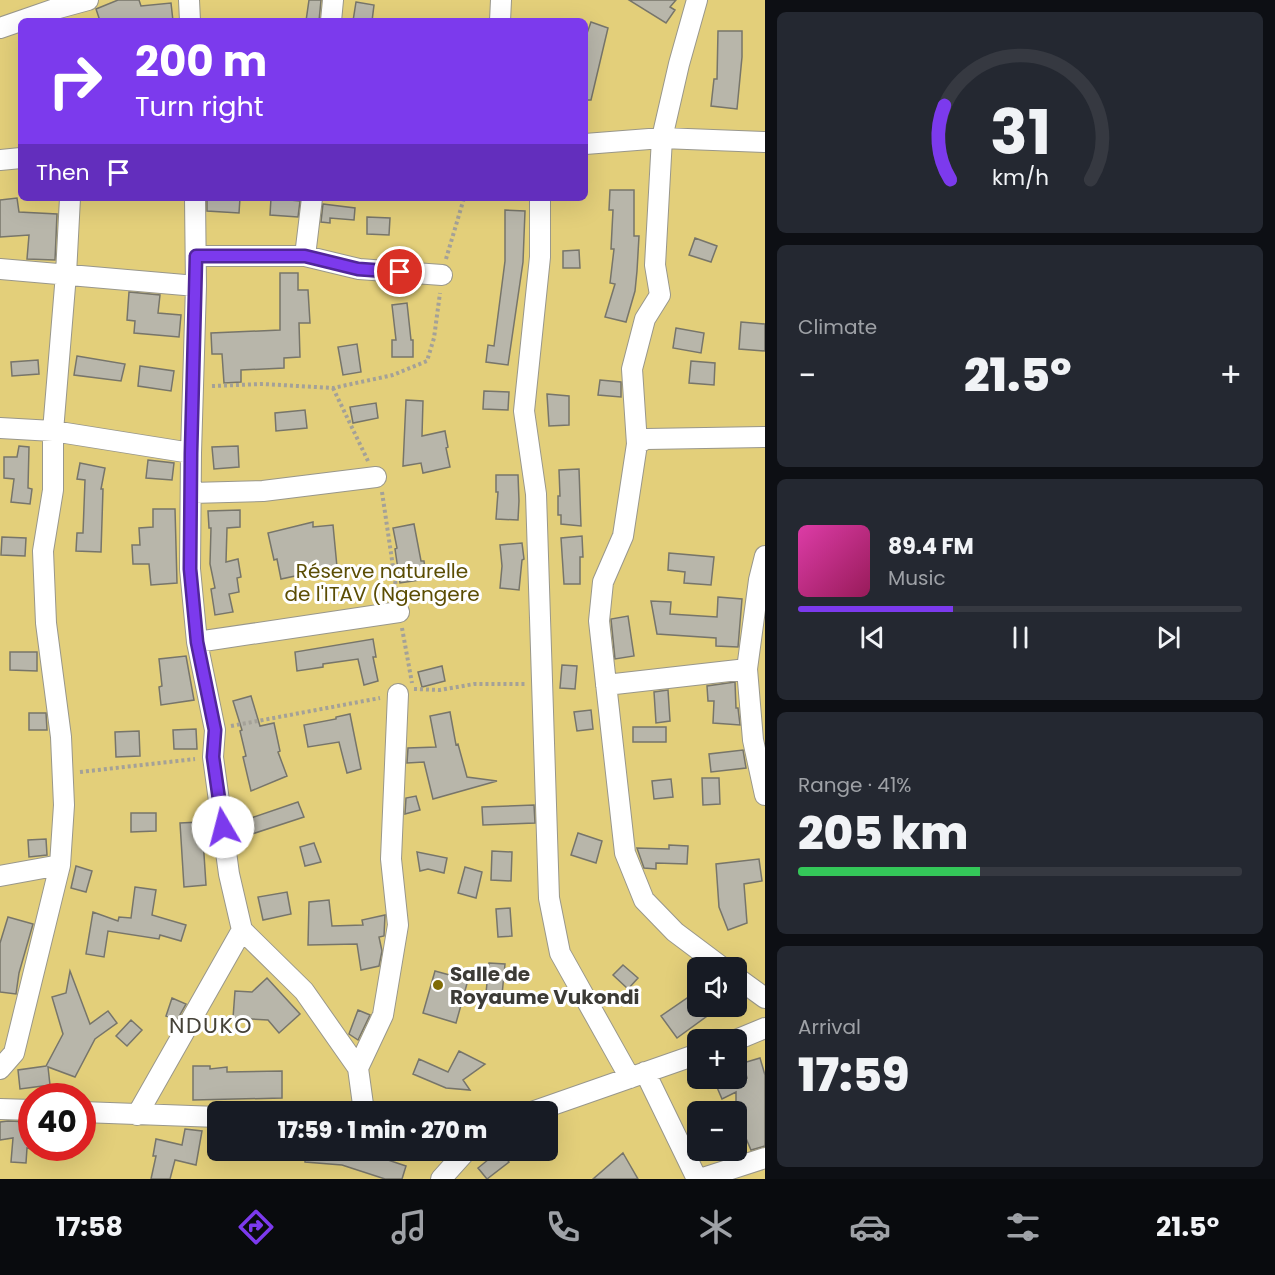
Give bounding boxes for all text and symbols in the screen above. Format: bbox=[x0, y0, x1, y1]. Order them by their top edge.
text: 200 m bbox=[135, 32, 267, 91]
icon: right bbox=[36, 42, 114, 120]
text: Turn right bbox=[135, 88, 264, 125]
text: 31 bbox=[989, 88, 1051, 176]
icon: arrive bbox=[102, 156, 135, 189]
text: Then bbox=[36, 157, 90, 188]
text: km/h bbox=[991, 162, 1049, 193]
pin bbox=[374, 246, 425, 297]
icon: arrive bbox=[383, 255, 416, 288]
text: Climate bbox=[798, 313, 877, 341]
text: 21.5° bbox=[964, 344, 1072, 407]
text: − bbox=[798, 352, 816, 399]
text: + bbox=[1219, 352, 1242, 399]
text: 89.4 FM bbox=[888, 531, 974, 562]
park label: Réserve naturelle de l'ITAV (Ngengere bbox=[284, 557, 480, 608]
text: Music bbox=[888, 564, 946, 592]
icon: previous bbox=[856, 621, 889, 654]
icon: pause bbox=[1004, 621, 1037, 654]
icon: next bbox=[1152, 621, 1185, 654]
text: Range · 41% bbox=[798, 771, 911, 799]
position arrow bbox=[191, 795, 255, 859]
text: 205 km bbox=[798, 802, 968, 865]
map controls bbox=[687, 957, 747, 1161]
button: sound bbox=[687, 957, 747, 1017]
place label: Salle de Royaume Vukondi bbox=[450, 960, 639, 1011]
marker: Salle de Royaume Vukondi bbox=[431, 978, 445, 992]
district label: NDUKO bbox=[169, 1010, 253, 1041]
text: Arrival bbox=[798, 1013, 861, 1041]
button: + bbox=[687, 1029, 747, 1089]
text: 17:59 bbox=[798, 1044, 909, 1107]
speed limit sign: 40 bbox=[18, 1083, 96, 1161]
button: − bbox=[687, 1101, 747, 1161]
text: 17:59 · 1 min · 270 m bbox=[278, 1115, 487, 1146]
icon: directions bbox=[235, 1206, 277, 1248]
icon: music bbox=[388, 1206, 430, 1248]
icon: phone bbox=[542, 1206, 584, 1248]
icon: climate bbox=[695, 1206, 737, 1248]
icon: car bbox=[849, 1206, 891, 1248]
icon: filters bbox=[1002, 1206, 1044, 1248]
text: 17:58 bbox=[56, 1208, 123, 1245]
text: 21.5° bbox=[1156, 1208, 1219, 1245]

